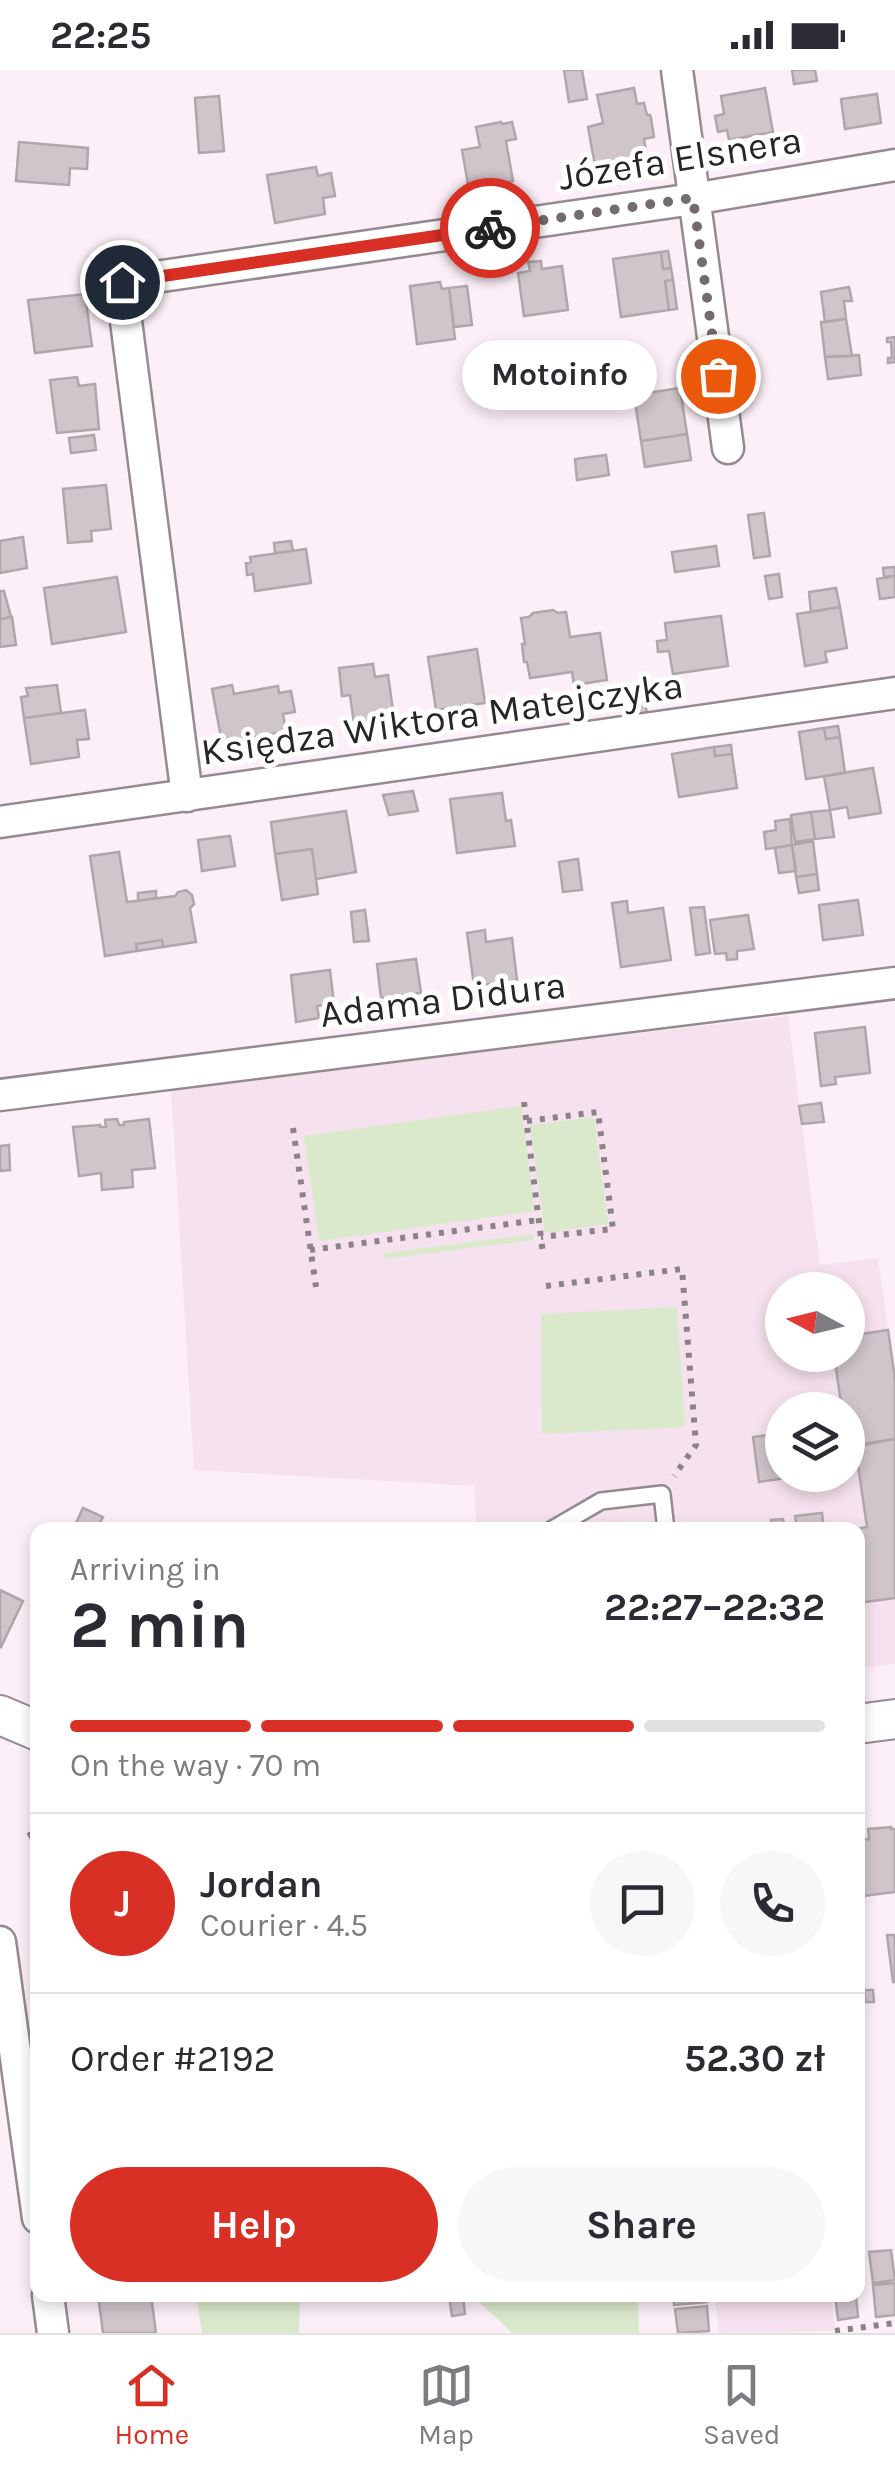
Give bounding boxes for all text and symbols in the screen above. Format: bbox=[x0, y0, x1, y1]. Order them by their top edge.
text: 22:25 bbox=[50, 13, 151, 58]
street label: Józefa Elsnera bbox=[555, 117, 805, 200]
courier bbox=[440, 178, 540, 278]
icon: bike bbox=[463, 201, 518, 256]
pin bbox=[80, 240, 165, 325]
icon: home bbox=[95, 255, 150, 310]
pin bbox=[676, 334, 761, 419]
callout: Motoinfo bbox=[463, 341, 658, 411]
icon: bag bbox=[691, 349, 746, 404]
text: Motoinfo bbox=[491, 356, 628, 393]
street label: Księdza Wiktora Matejczyka bbox=[198, 662, 686, 775]
street label: Adama Didura bbox=[318, 962, 569, 1037]
north arrow bbox=[765, 1272, 865, 1372]
map controls bbox=[765, 1272, 865, 1492]
button: layers bbox=[765, 1392, 865, 1492]
text: Arriving in bbox=[70, 1551, 221, 1588]
text: 22:27–22:32 bbox=[604, 1585, 825, 1630]
text: 2 min bbox=[70, 1587, 249, 1663]
text: On the way · 70 m bbox=[70, 1747, 321, 1784]
button: chat bbox=[590, 1851, 695, 1956]
button: phone bbox=[720, 1851, 825, 1956]
text: Jordan bbox=[200, 1862, 323, 1907]
text: J bbox=[114, 1881, 131, 1926]
text: Courier · 4.5 bbox=[200, 1907, 368, 1944]
text: Order #2192 bbox=[70, 2036, 275, 2081]
text: 52.30 zł bbox=[684, 2036, 825, 2081]
button: Help bbox=[70, 2167, 438, 2282]
button: Share bbox=[458, 2167, 825, 2282]
tab: Home bbox=[115, 2358, 189, 2451]
tab: Map bbox=[418, 2358, 474, 2451]
tab: Saved bbox=[703, 2358, 780, 2451]

